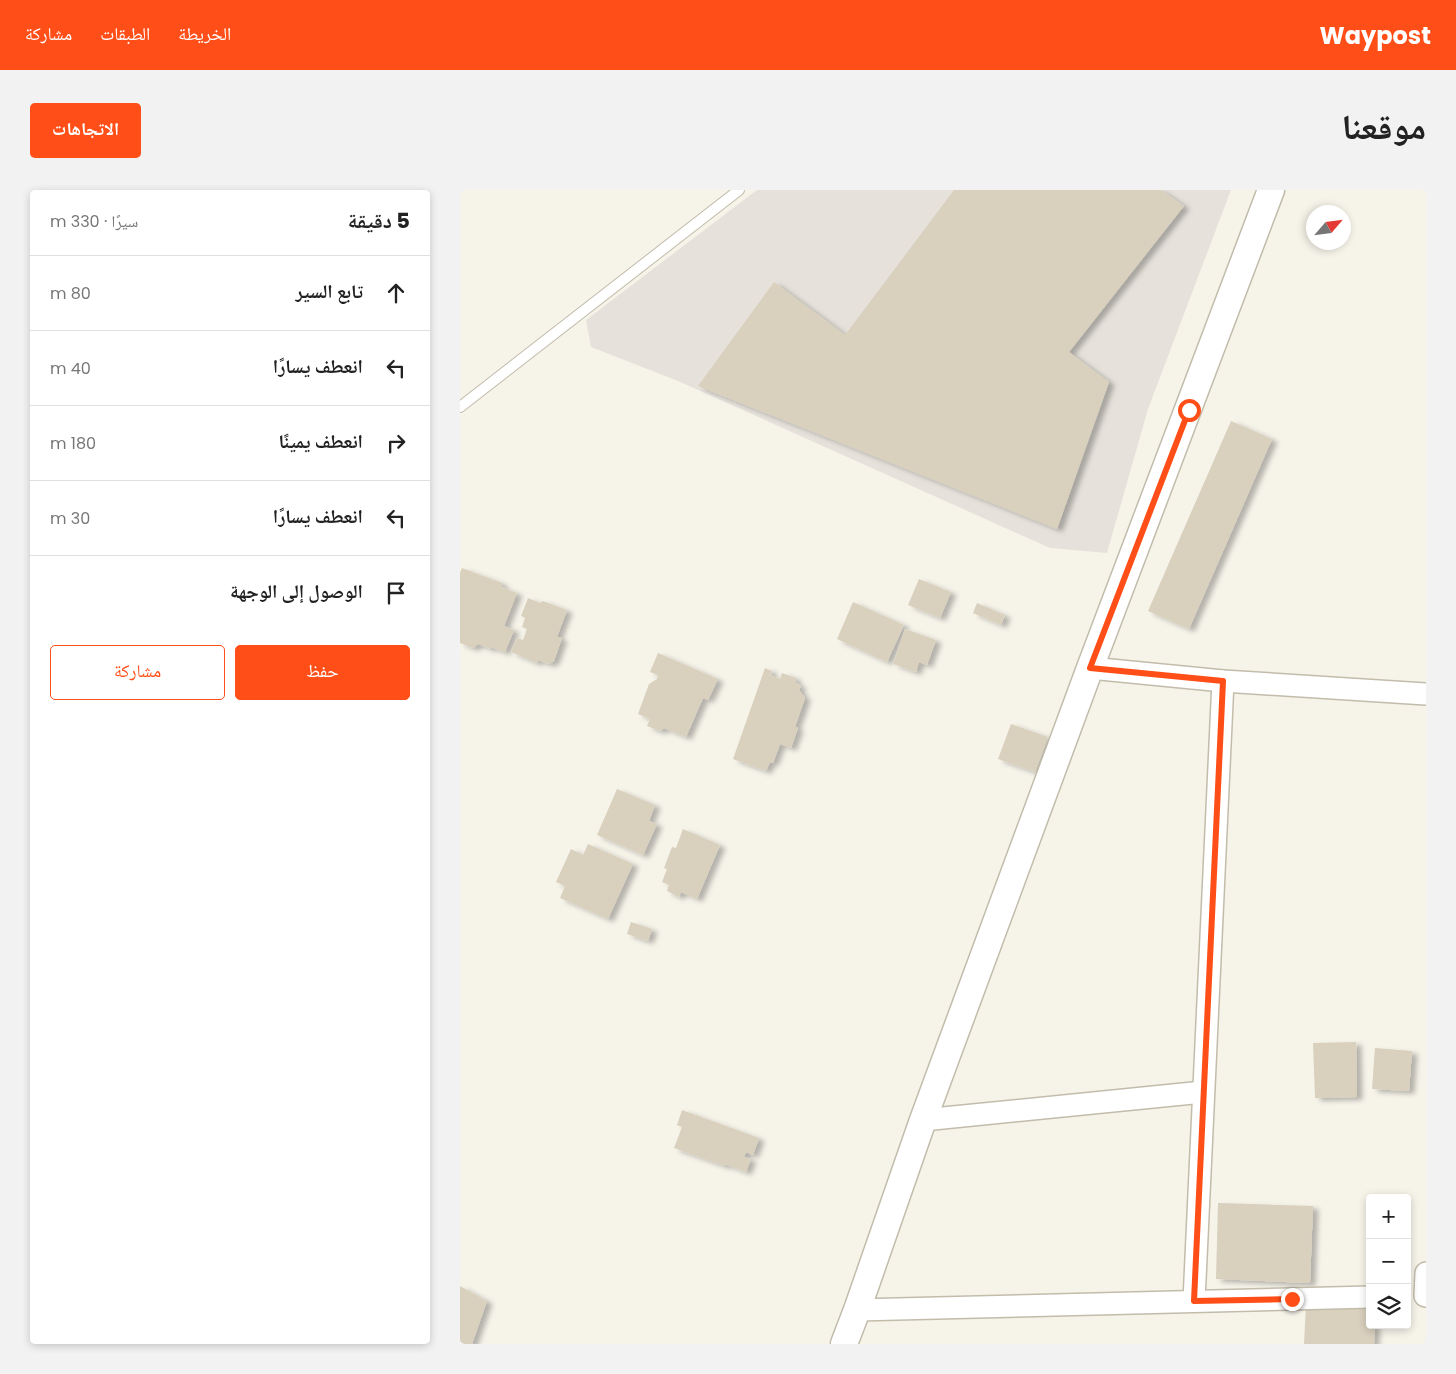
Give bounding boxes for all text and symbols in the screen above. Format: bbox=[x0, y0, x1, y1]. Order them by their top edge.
text: Waypost bbox=[1320, 19, 1431, 52]
text: مشاركة bbox=[25, 21, 72, 46]
text: الطبقات bbox=[100, 21, 150, 46]
text: الخريطة bbox=[178, 21, 231, 46]
text: موقعنا bbox=[1341, 102, 1426, 151]
button: الاتجاهات bbox=[30, 103, 141, 158]
north arrow bbox=[1306, 205, 1351, 250]
text: 5 دقيقة bbox=[348, 206, 410, 235]
text: سيرًا · 330 m bbox=[50, 210, 138, 233]
text: تابع السير bbox=[296, 278, 363, 305]
icon: ahead bbox=[382, 279, 410, 307]
text: 80 m bbox=[50, 282, 91, 305]
text: انعطف يسارًا bbox=[273, 353, 363, 380]
icon: left bbox=[382, 354, 410, 382]
text: 40 m bbox=[50, 357, 91, 380]
route start bbox=[1178, 399, 1201, 422]
text: انعطف يمينًا bbox=[278, 428, 363, 455]
icon: right bbox=[382, 429, 410, 457]
text: 180 m bbox=[50, 432, 96, 455]
text: انعطف يسارًا bbox=[273, 503, 363, 530]
icon: left bbox=[382, 504, 410, 532]
text: 30 m bbox=[50, 507, 90, 530]
text: الوصول إلى الوجهة bbox=[230, 578, 363, 605]
icon: arrive bbox=[382, 579, 410, 607]
button: مشاركة bbox=[50, 645, 225, 700]
button: حفظ bbox=[235, 645, 410, 700]
map controls bbox=[1366, 1194, 1411, 1329]
button: + bbox=[1366, 1194, 1411, 1239]
button: − bbox=[1366, 1239, 1411, 1284]
button: layers bbox=[1366, 1284, 1411, 1329]
route end bbox=[1281, 1288, 1304, 1311]

